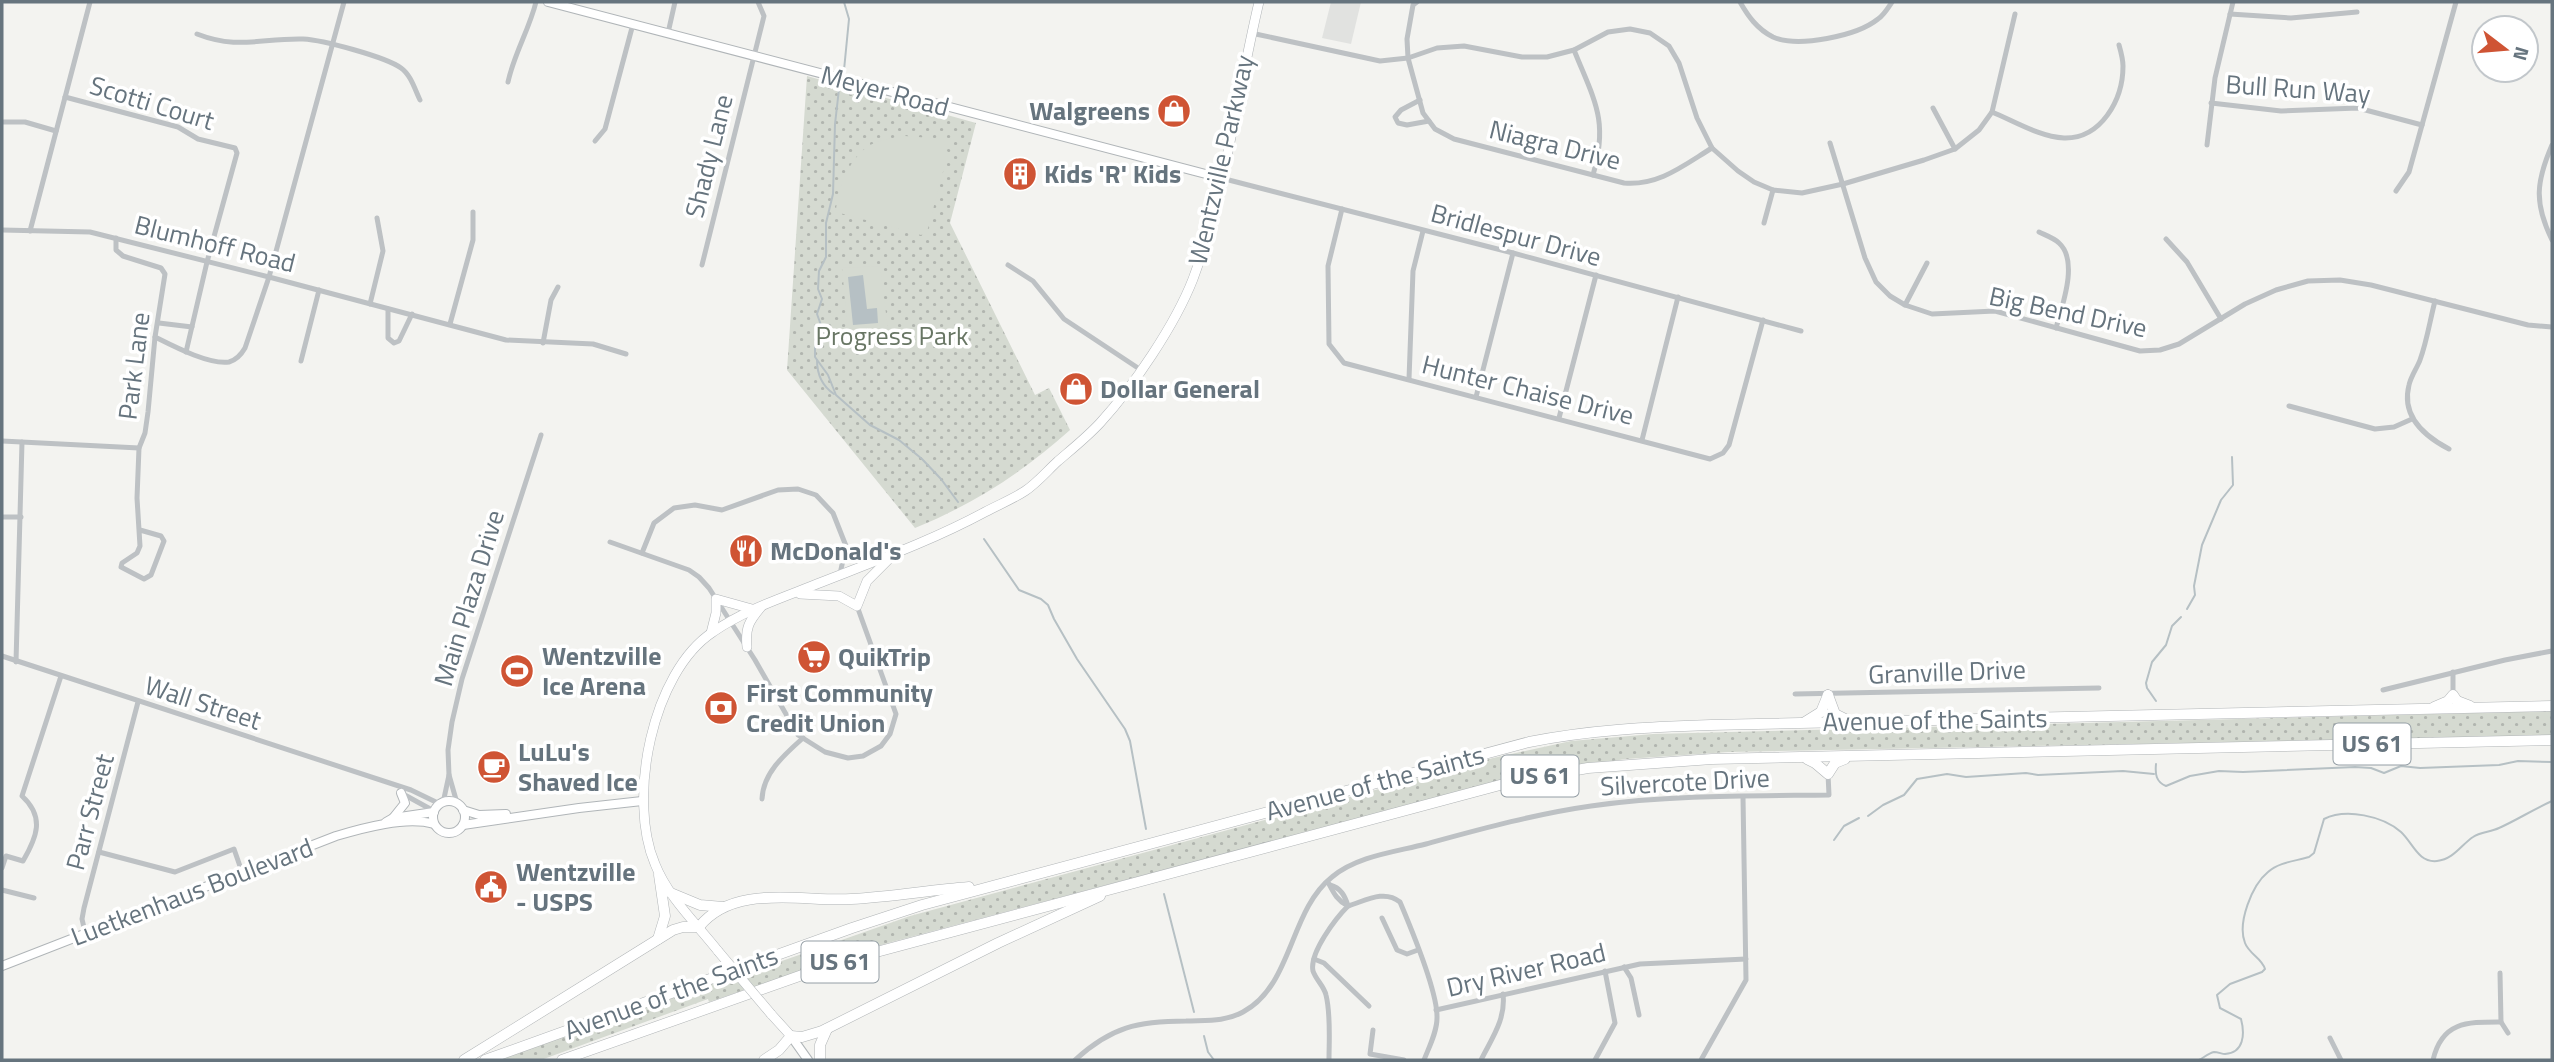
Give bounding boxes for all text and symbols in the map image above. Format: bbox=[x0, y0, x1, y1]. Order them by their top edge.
north arrow bbox=[2470, 14, 2540, 84]
text: N bbox=[2506, 43, 2538, 64]
street label: Wentzville Parkway bbox=[1177, 51, 1264, 269]
street label: Meyer Road bbox=[817, 55, 953, 126]
street label: Bull Run Way bbox=[2224, 64, 2372, 113]
street label: Scotti Court bbox=[85, 65, 219, 140]
street label: Shady Lane bbox=[674, 90, 743, 222]
place label: Walgreens bbox=[1029, 91, 1150, 130]
shop icon: Walgreens bbox=[1155, 92, 1193, 130]
street label: Niagra Drive bbox=[1485, 109, 1625, 180]
place label: Kids 'R' Kids bbox=[1044, 154, 1181, 193]
building icon: Kids 'R' Kids bbox=[1001, 155, 1039, 193]
street label: Bridlespur Drive bbox=[1427, 193, 1606, 276]
street label: Blumhoff Road bbox=[131, 205, 300, 282]
street label: Big Bend Drive bbox=[1986, 276, 2151, 347]
street label: Park Lane bbox=[108, 310, 159, 422]
park label: Progress Park bbox=[816, 316, 968, 355]
street label: Hunter Chaise Drive bbox=[1418, 344, 1638, 435]
place label: Dollar General bbox=[1100, 369, 1260, 408]
shop icon: Dollar General bbox=[1057, 370, 1095, 408]
street label: Main Plaza Drive bbox=[423, 505, 514, 691]
place label: McDonald's bbox=[770, 531, 902, 570]
restaurant icon: McDonald's bbox=[727, 532, 765, 570]
place label: Wentzville Ice Arena bbox=[542, 636, 662, 705]
place label: QuikTrip bbox=[838, 637, 931, 676]
supermarket icon: QuikTrip bbox=[795, 638, 833, 676]
street label: Granville Drive bbox=[1867, 649, 2027, 694]
sports icon: Wentzville Ice Arena bbox=[498, 652, 536, 690]
street label: Wall Street bbox=[140, 665, 266, 740]
place label: First Community Credit Union bbox=[746, 673, 933, 742]
bank icon: First Community Credit Union bbox=[702, 689, 740, 727]
street label: Avenue of the Saints bbox=[1822, 698, 2048, 741]
road number: US 61 bbox=[2334, 724, 2410, 764]
place label: LuLu's Shaved Ice bbox=[518, 732, 638, 801]
street label: Avenue of the Saints bbox=[1261, 735, 1489, 830]
cafe icon: LuLu's Shaved Ice bbox=[475, 748, 513, 786]
street label: Parr Street bbox=[55, 749, 124, 874]
road number: US 61 bbox=[1502, 756, 1578, 796]
street label: Silvercote Drive bbox=[1599, 758, 1771, 805]
street label: Luetkenhaus Boulevard bbox=[65, 827, 318, 956]
place label: Wentzville - USPS bbox=[516, 852, 636, 921]
public building icon: Wentzville - USPS bbox=[472, 868, 510, 906]
street label: Dry River Road bbox=[1442, 932, 1609, 1007]
street label: Avenue of the Saints bbox=[558, 936, 783, 1049]
road number: US 61 bbox=[802, 942, 878, 982]

